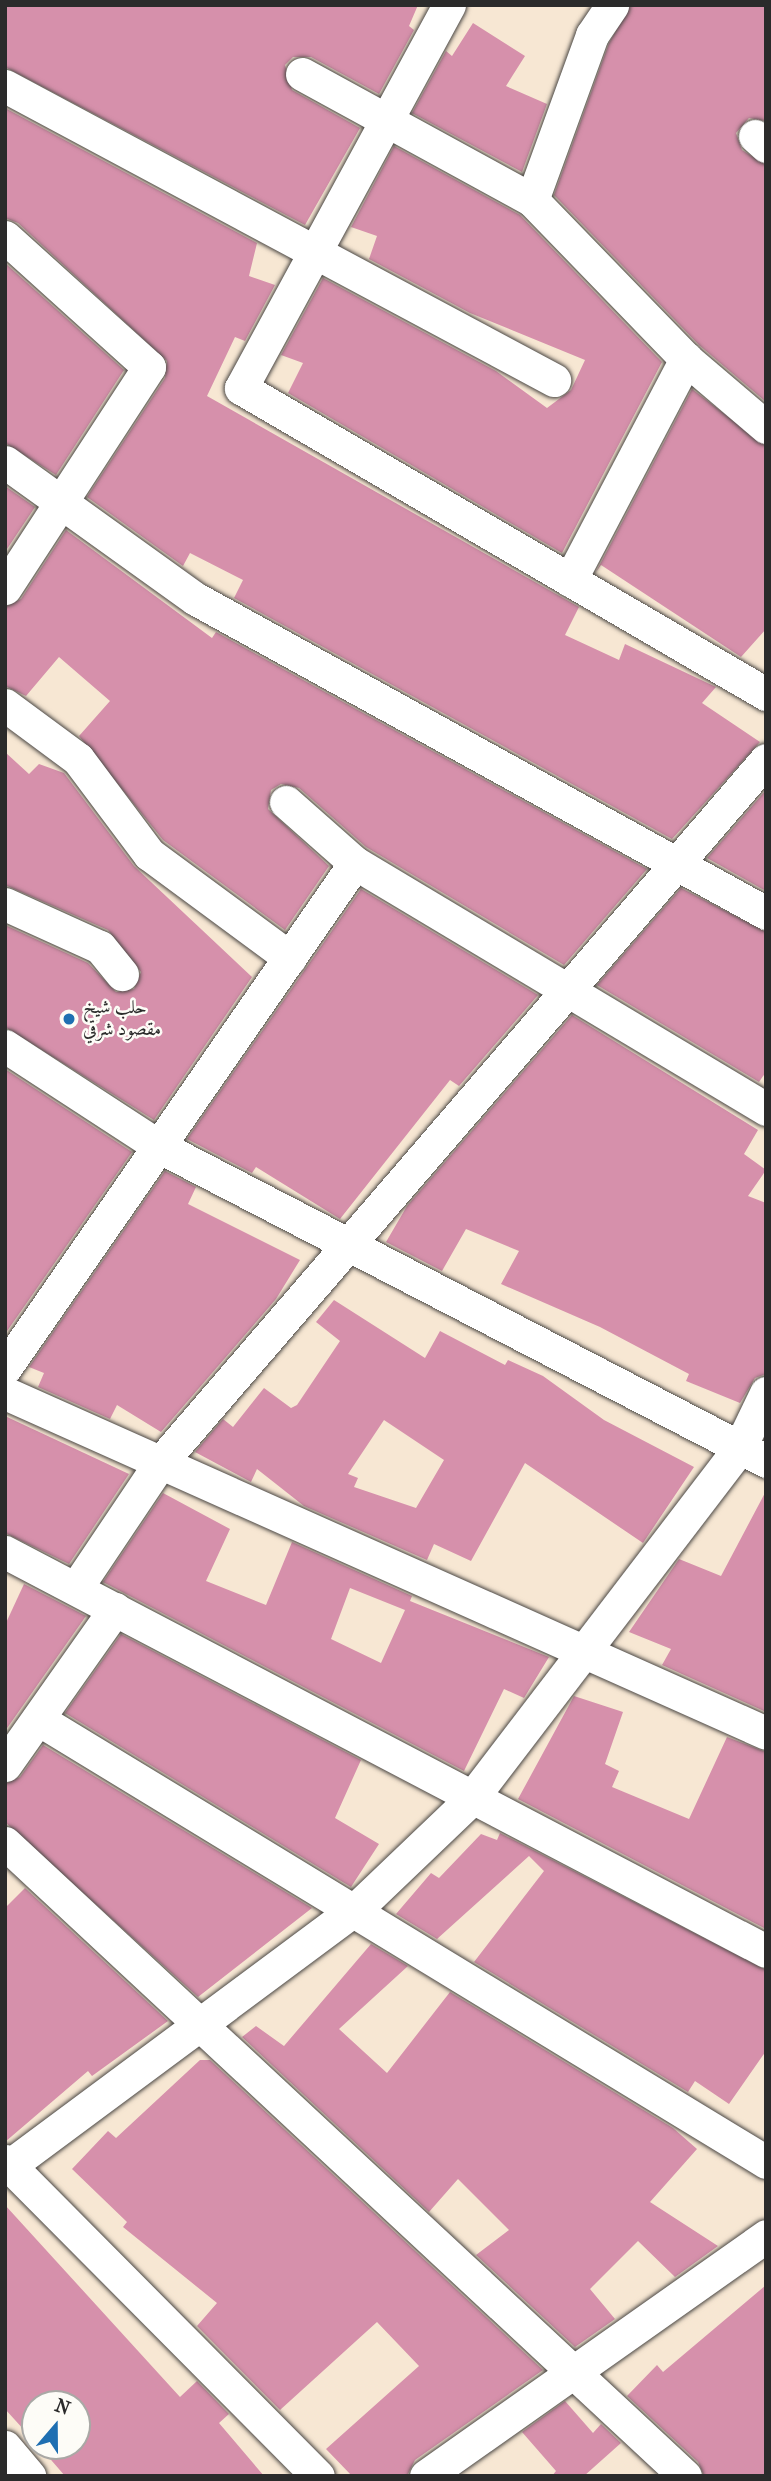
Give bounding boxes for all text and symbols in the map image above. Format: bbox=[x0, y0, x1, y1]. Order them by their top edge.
place label: حلب شيخ مقصود شرقي bbox=[83, 997, 161, 1041]
marker: حلب شيخ مقصود شرقي bbox=[61, 1011, 77, 1027]
north arrow bbox=[21, 2390, 91, 2460]
text: N bbox=[52, 2394, 73, 2420]

